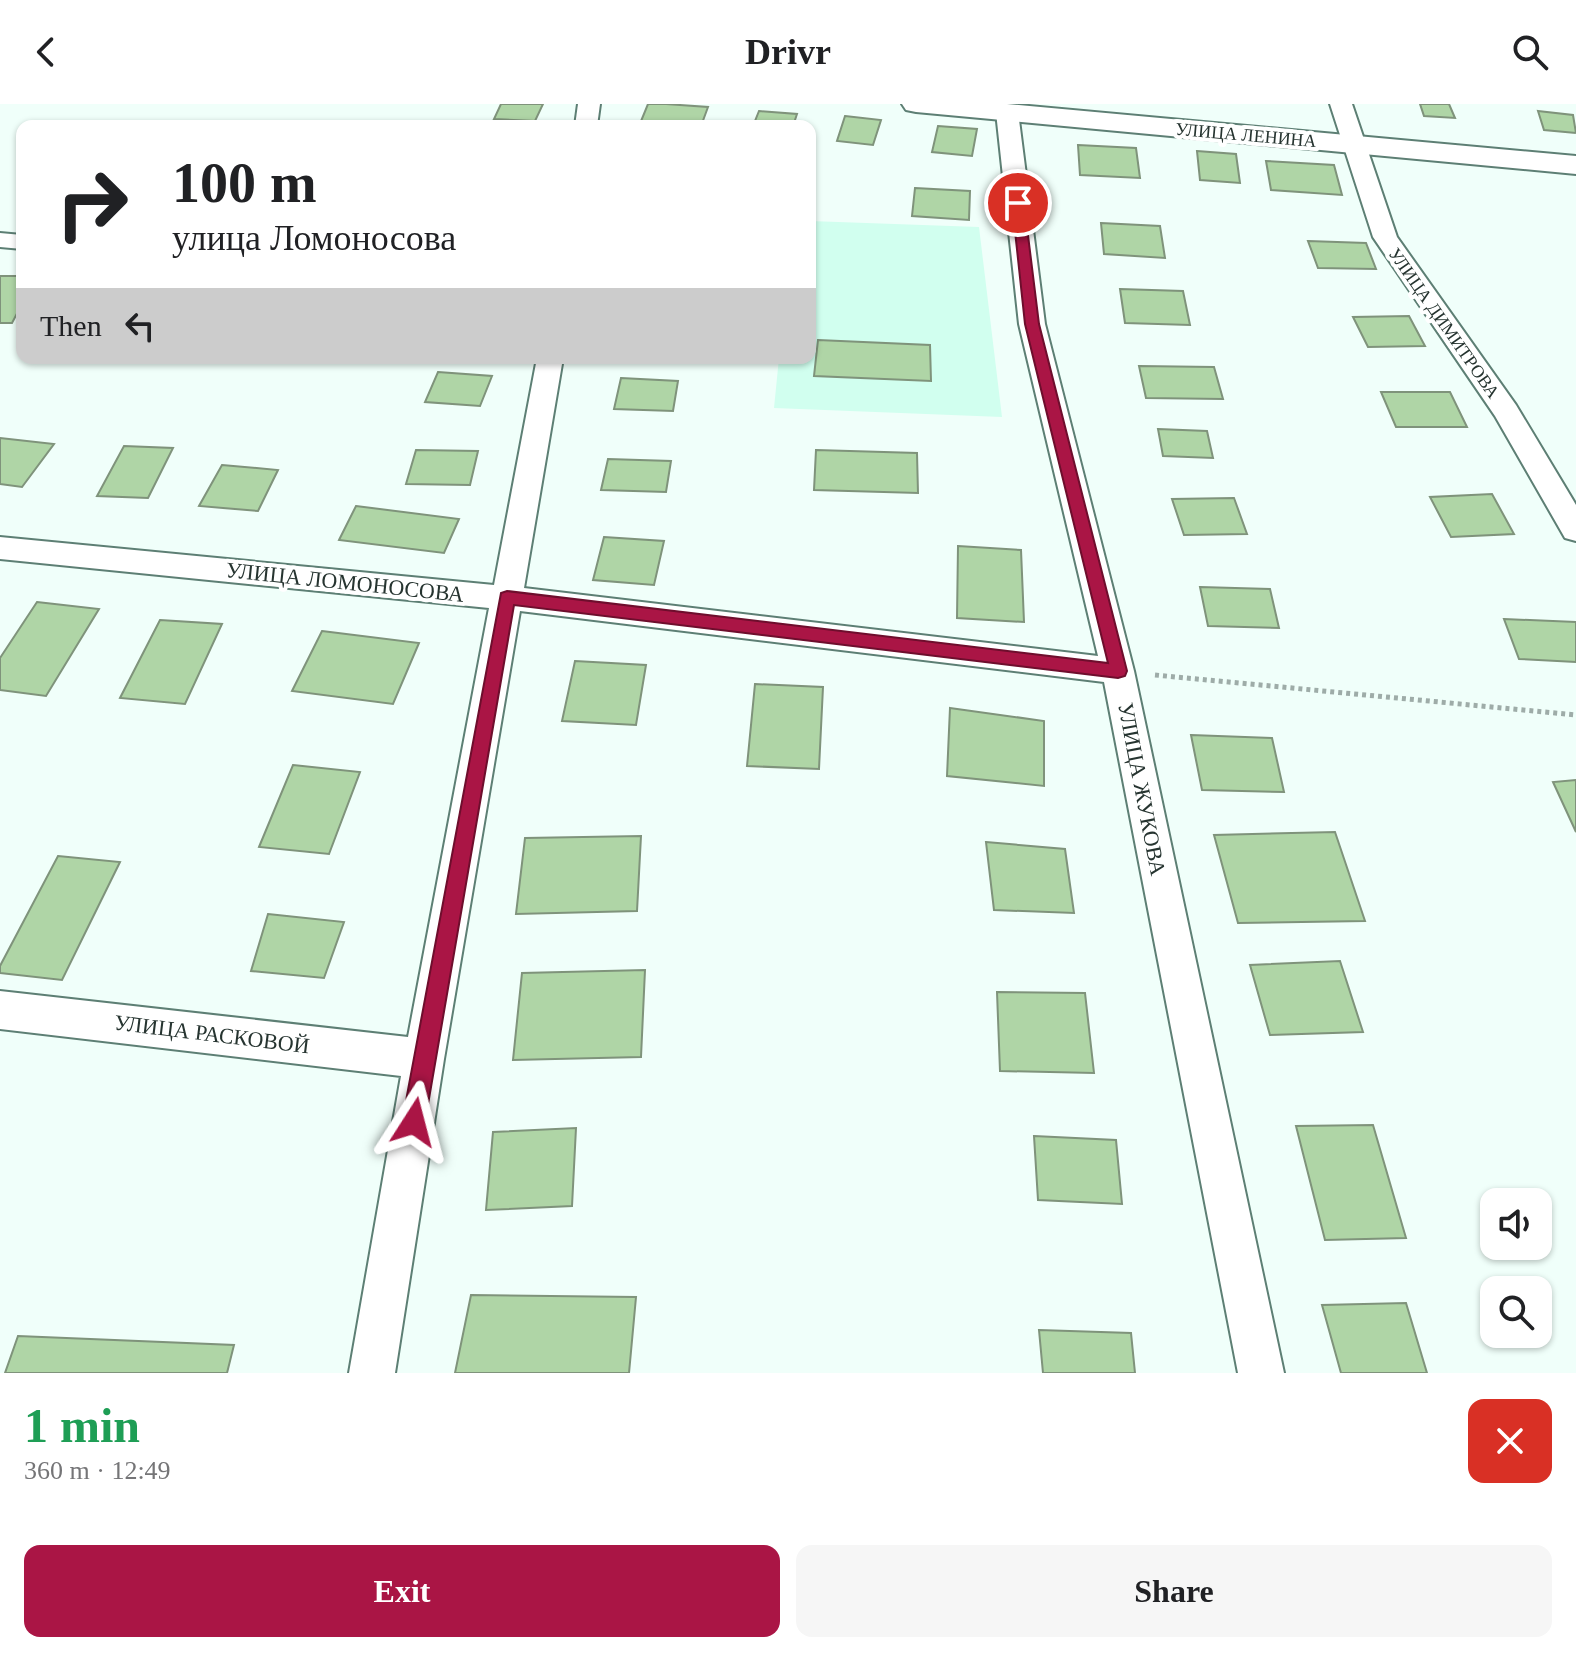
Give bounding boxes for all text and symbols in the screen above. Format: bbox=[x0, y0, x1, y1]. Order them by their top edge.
icon: back bbox=[24, 30, 68, 74]
icon: search bbox=[1508, 30, 1552, 74]
text: Drivr bbox=[745, 32, 831, 72]
street label: УЛИЦА ЛЕНИНА bbox=[1175, 119, 1317, 151]
icon: right bbox=[40, 152, 144, 256]
text: 100 m bbox=[172, 152, 317, 214]
pin bbox=[984, 169, 1052, 237]
icon: arrive bbox=[996, 181, 1040, 225]
text: улица Ломоносова bbox=[172, 218, 456, 258]
street label: УЛИЦА ДИМИТРОВА bbox=[1385, 244, 1503, 402]
icon: left bbox=[118, 304, 162, 348]
text: Then bbox=[40, 309, 102, 342]
street label: УЛИЦА ЛОМОНОСОВА bbox=[225, 557, 465, 607]
street label: УЛИЦА ЖУКОВА bbox=[1113, 701, 1171, 878]
street label: УЛИЦА РАСКОВОЙ bbox=[113, 1010, 311, 1058]
position arrow bbox=[372, 1080, 456, 1164]
map controls bbox=[1480, 1188, 1552, 1348]
button: sound bbox=[1480, 1188, 1552, 1260]
button: search bbox=[1480, 1276, 1552, 1348]
text: 1 min bbox=[24, 1399, 140, 1452]
button: close bbox=[1468, 1399, 1552, 1483]
text: 360 m · 12:49 bbox=[24, 1456, 171, 1485]
button: Exit bbox=[24, 1545, 780, 1637]
button: Share bbox=[796, 1545, 1552, 1637]

